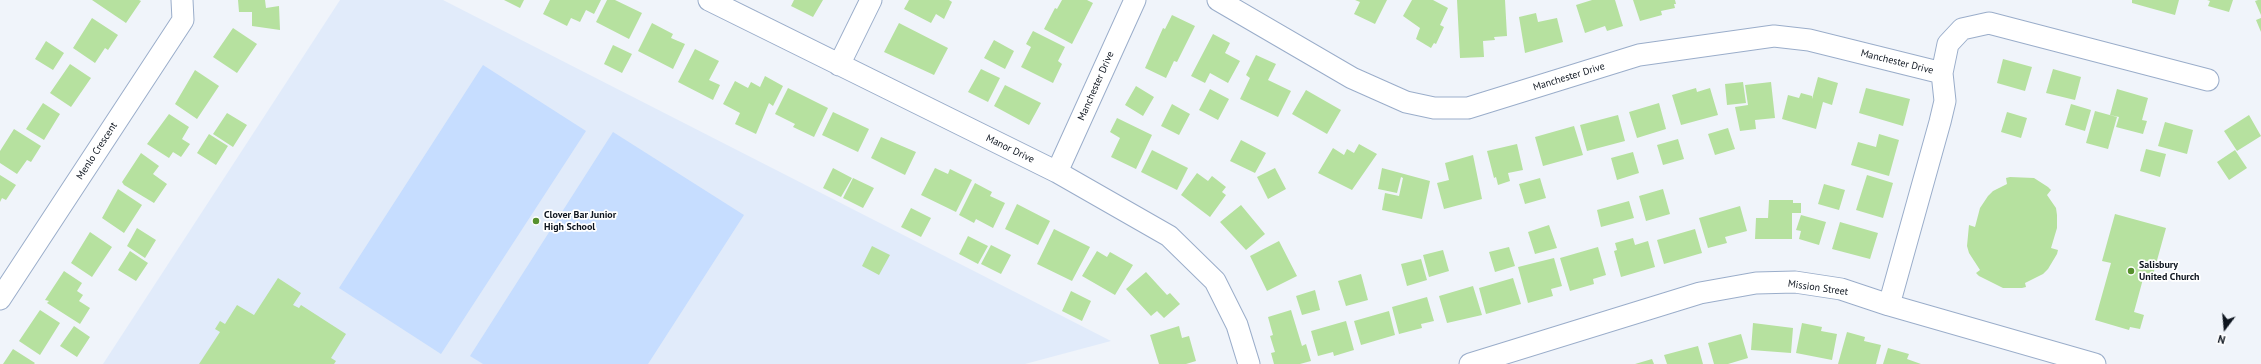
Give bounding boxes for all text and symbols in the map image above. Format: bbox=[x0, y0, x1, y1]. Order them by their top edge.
street label: Manchester Drive bbox=[1859, 47, 1935, 77]
street label: Manchester Drive bbox=[1075, 50, 1117, 122]
street label: Manchester Drive bbox=[1532, 60, 1606, 94]
street label: Menlo Crescent bbox=[74, 120, 120, 182]
street label: Manor Drive bbox=[984, 132, 1036, 166]
place label: Clover Bar Junior High School bbox=[544, 209, 616, 232]
marker: Clover Bar Junior High School bbox=[531, 216, 541, 226]
place label: Salisbury United Church bbox=[2139, 259, 2200, 282]
marker: Salisbury United Church bbox=[2126, 266, 2136, 276]
street label: Mission Street bbox=[1787, 278, 1849, 298]
north arrow bbox=[2205, 308, 2245, 348]
text: N bbox=[2216, 332, 2227, 347]

